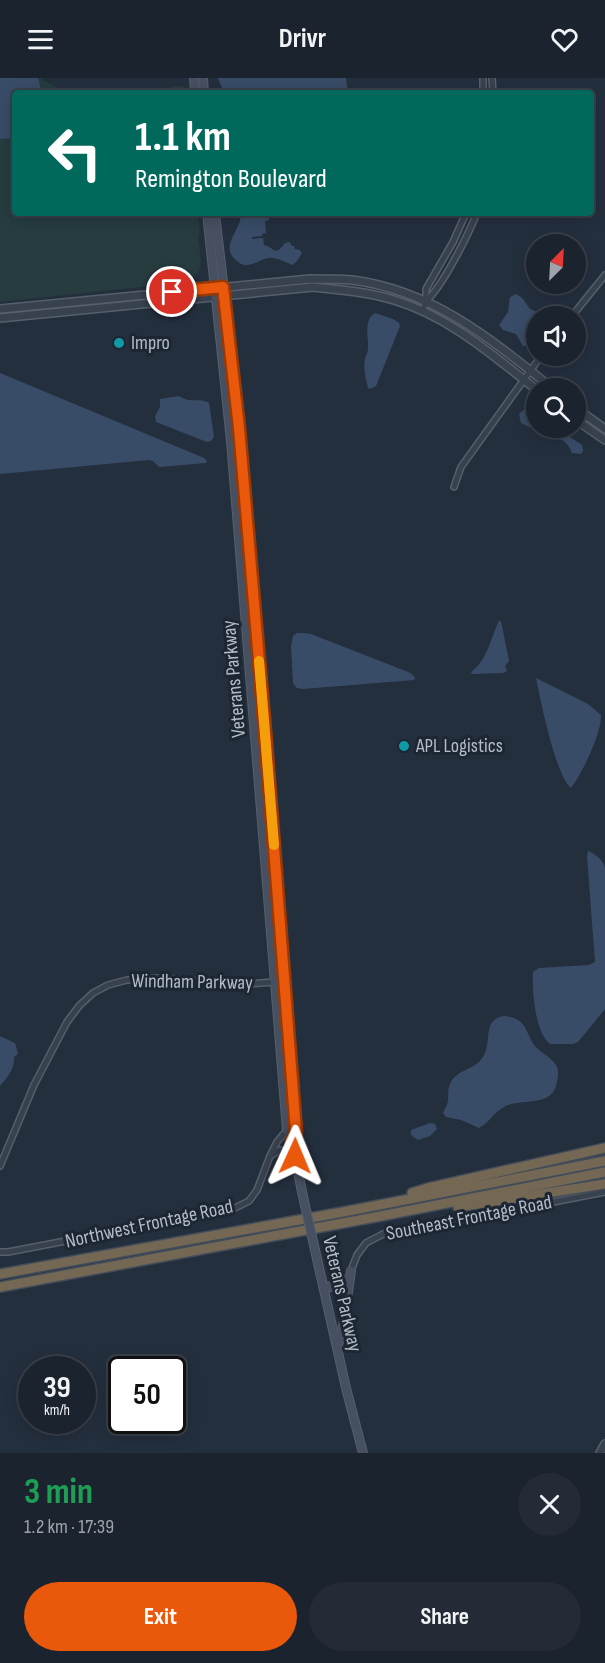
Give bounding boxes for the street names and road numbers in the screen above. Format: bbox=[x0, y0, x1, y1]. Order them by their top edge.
street label: Veterans Parkway bbox=[217, 619, 251, 739]
street label: Windham Parkway bbox=[131, 969, 253, 995]
street label: Southeast Frontage Road bbox=[384, 1190, 554, 1246]
street label: Northwest Frontage Road bbox=[63, 1194, 235, 1254]
street label: Veterans Parkway bbox=[317, 1234, 367, 1354]

